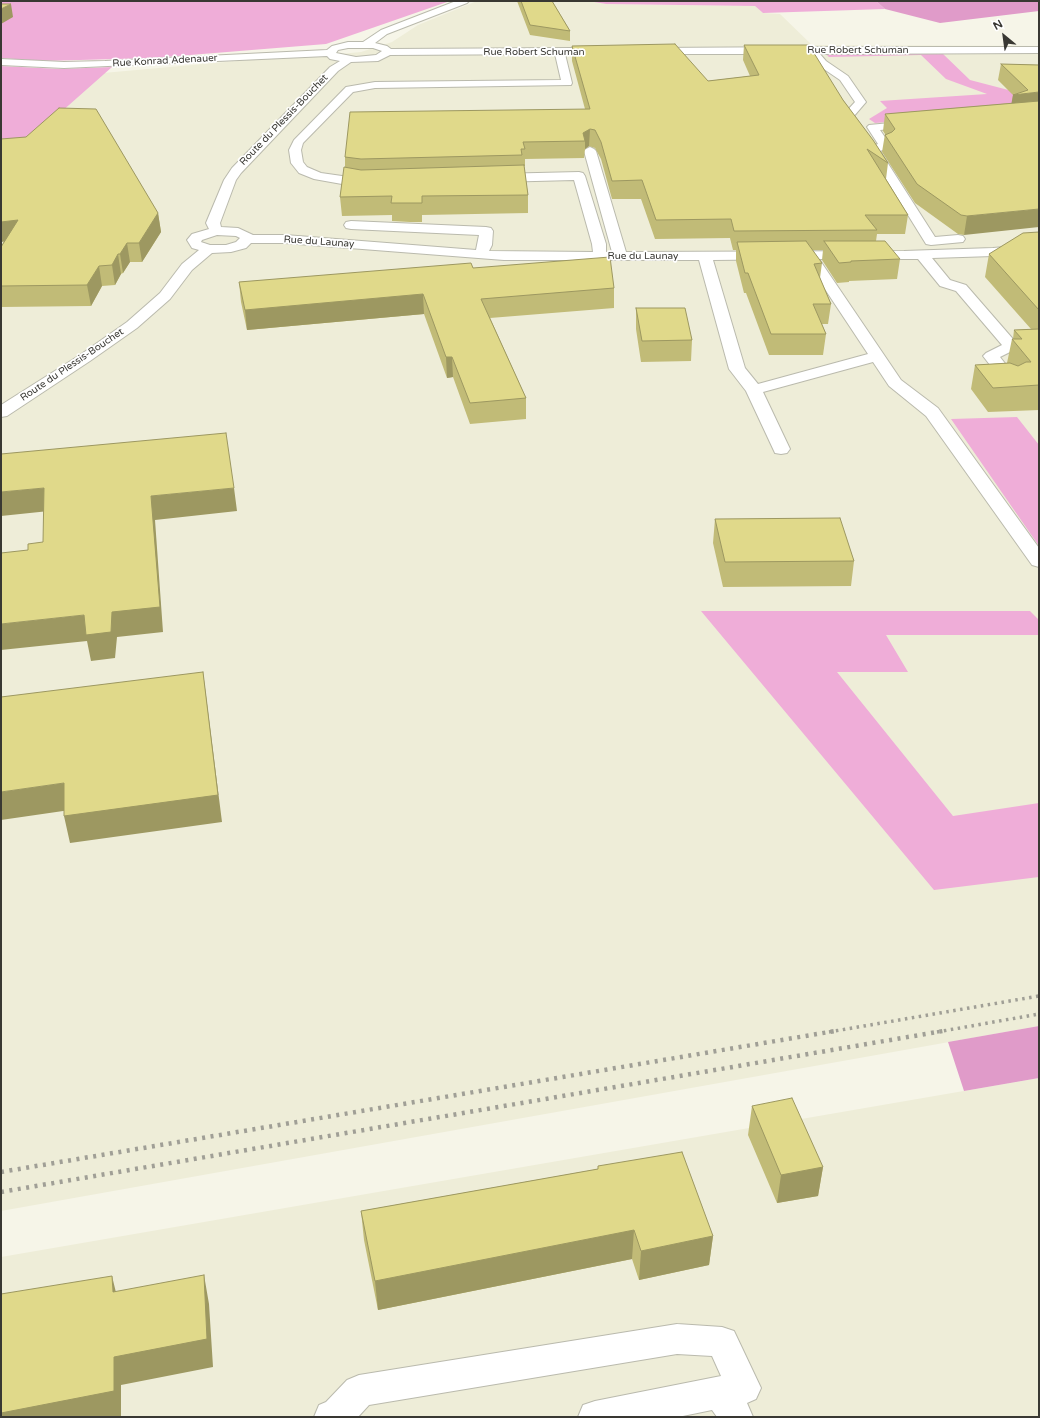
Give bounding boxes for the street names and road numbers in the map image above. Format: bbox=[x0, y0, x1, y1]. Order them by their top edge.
street label: Rue Robert Schuman bbox=[807, 44, 909, 56]
street label: Rue Robert Schuman bbox=[483, 46, 585, 58]
street label: Rue Konrad Adenauer bbox=[112, 52, 218, 70]
street label: Route du Plessis-Bouchet bbox=[237, 72, 331, 168]
street label: Rue du Launay bbox=[283, 234, 355, 250]
street label: Rue du Launay bbox=[608, 250, 678, 262]
street label: Route du Plessis-Bouchet bbox=[18, 326, 126, 404]

